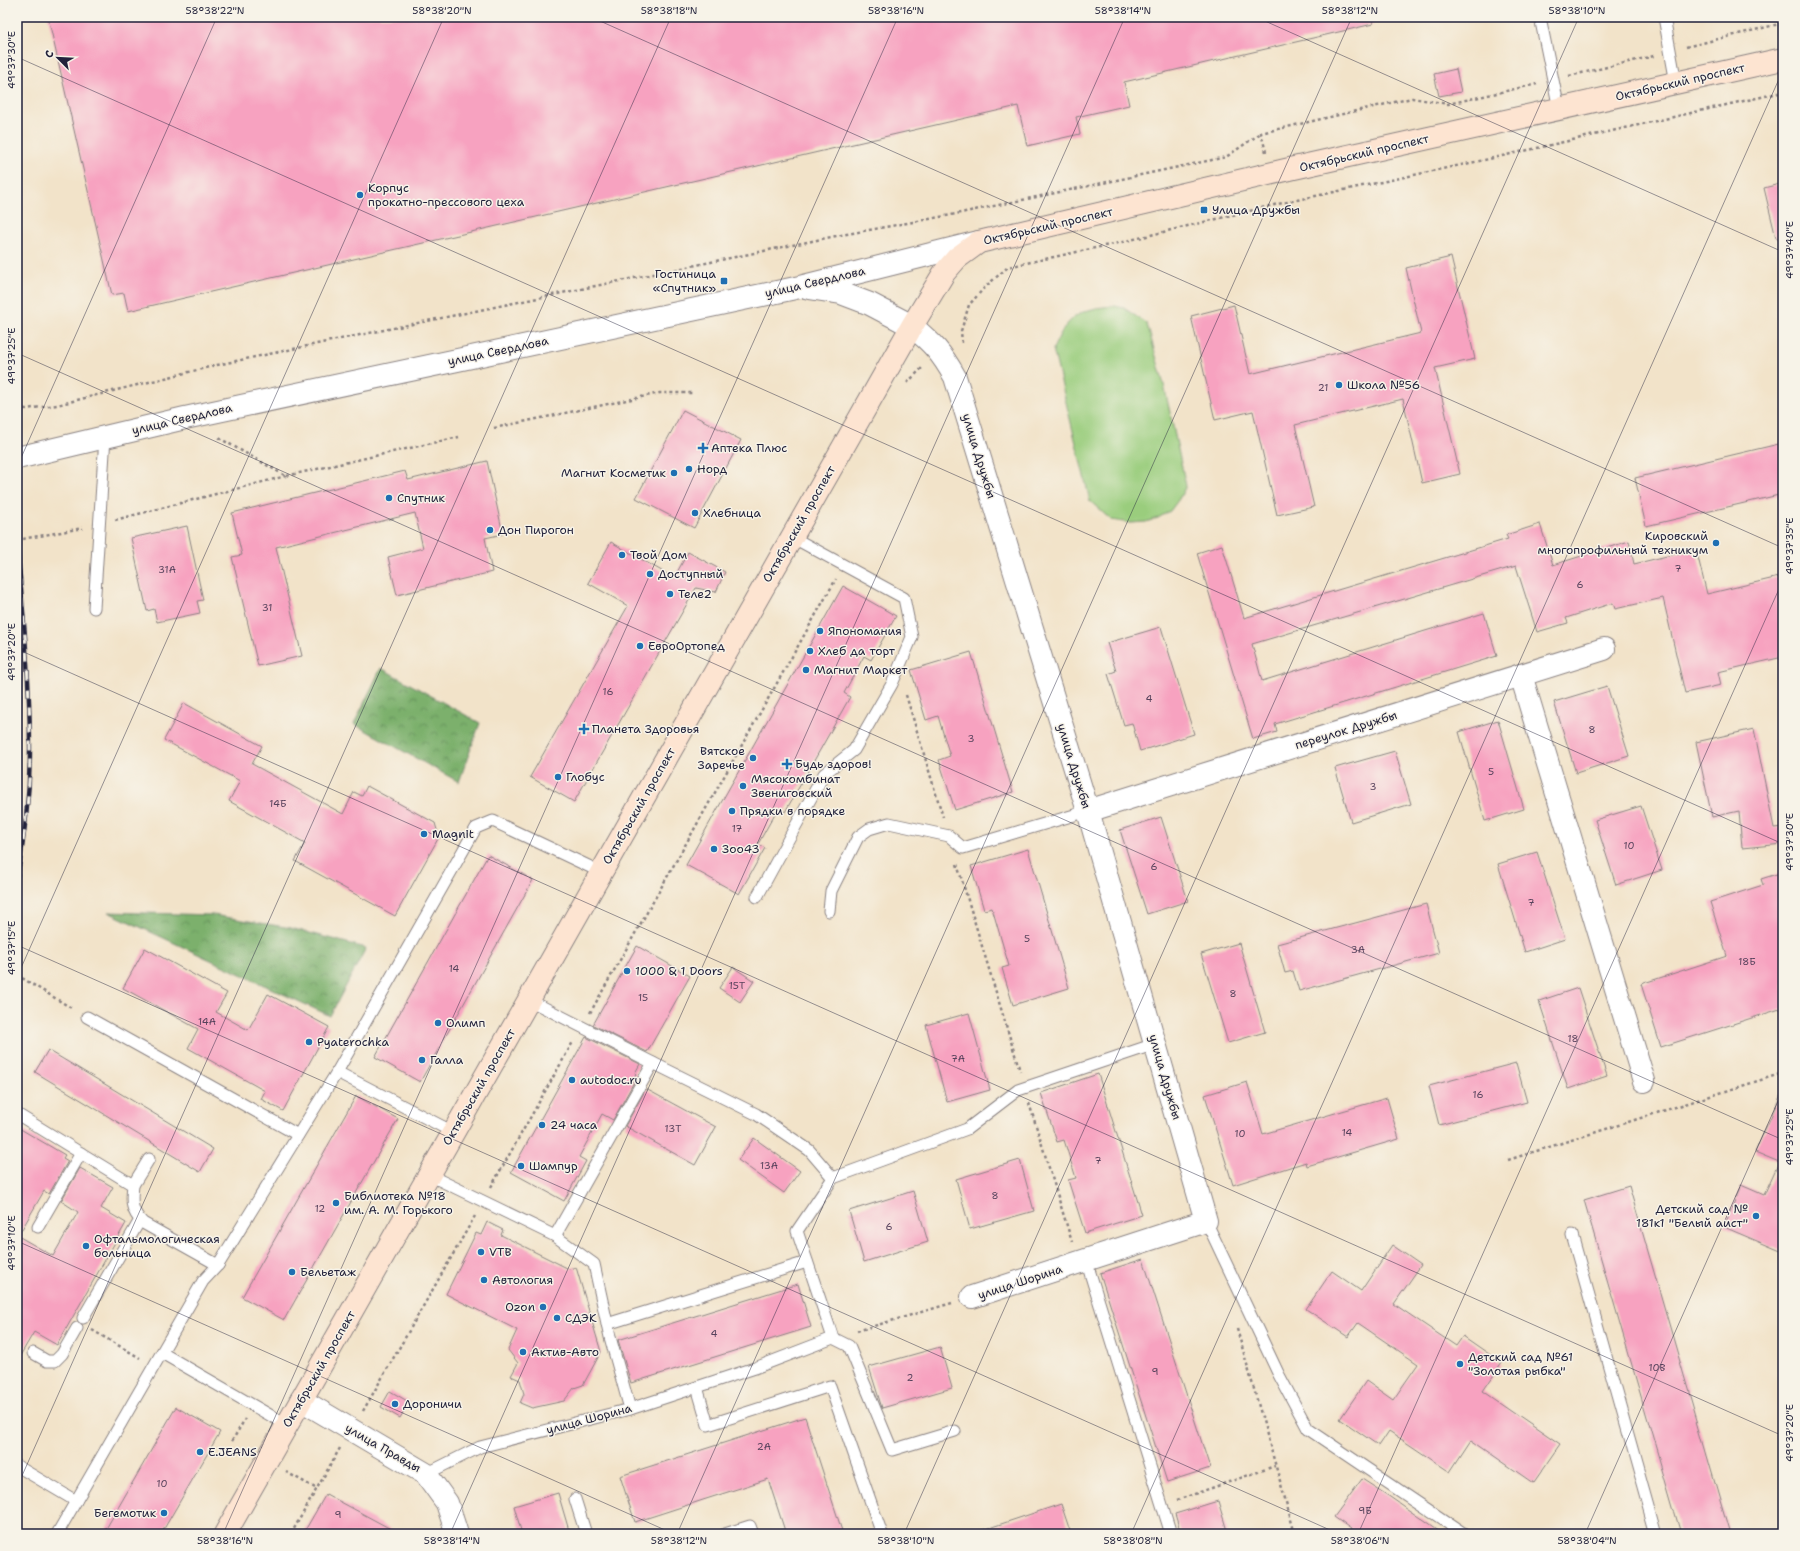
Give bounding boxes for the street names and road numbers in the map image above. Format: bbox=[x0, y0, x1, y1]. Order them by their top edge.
street label: Октябрьский проспект bbox=[1614, 59, 1747, 105]
street label: Октябрьский проспект bbox=[1298, 130, 1431, 176]
street label: Октябрьский проспект bbox=[982, 203, 1115, 249]
street label: улица Свердлова bbox=[763, 263, 867, 301]
street label: улица Свердлова bbox=[446, 332, 550, 369]
street label: улица Свердлова bbox=[130, 400, 234, 438]
street label: улица Дружбы bbox=[958, 412, 1000, 500]
street label: Октябрьский проспект bbox=[759, 462, 839, 585]
street label: переулок Дружбы bbox=[1293, 707, 1399, 753]
street label: улица Дружбы bbox=[1053, 722, 1095, 810]
street label: Октябрьский проспект bbox=[599, 744, 679, 867]
street label: Октябрьский проспект bbox=[439, 1025, 519, 1148]
street label: улица Дружбы bbox=[1145, 1033, 1185, 1121]
street label: улица Шорина bbox=[976, 1261, 1065, 1303]
street label: Октябрьский проспект bbox=[279, 1307, 359, 1430]
street label: улица Шорина bbox=[544, 1400, 634, 1438]
street label: улица Правды bbox=[342, 1420, 424, 1476]

